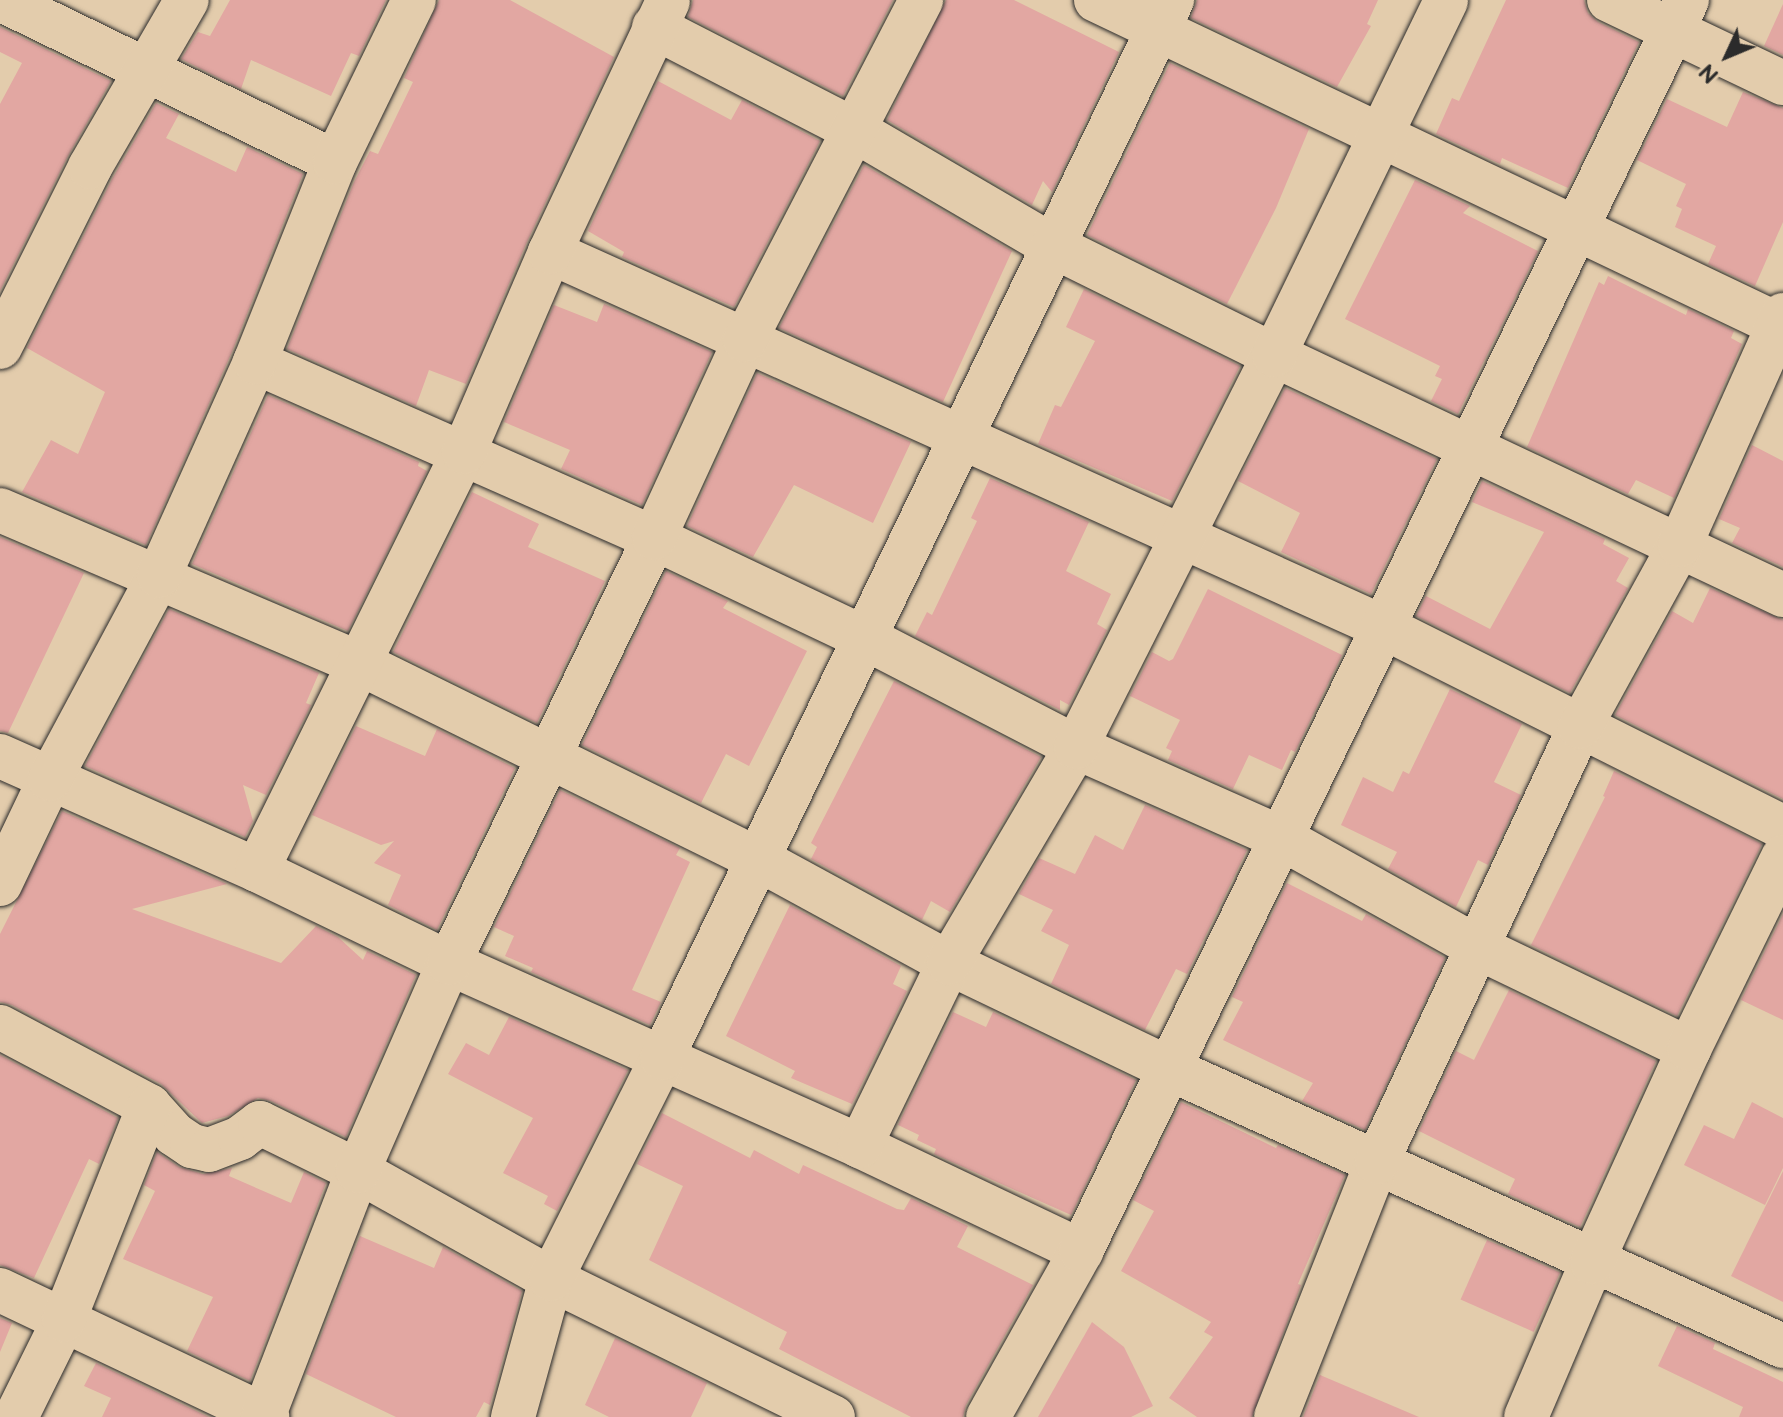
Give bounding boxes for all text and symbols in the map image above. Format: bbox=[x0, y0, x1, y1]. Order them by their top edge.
north arrow bbox=[1687, 16, 1767, 96]
text: N bbox=[1694, 58, 1725, 88]

